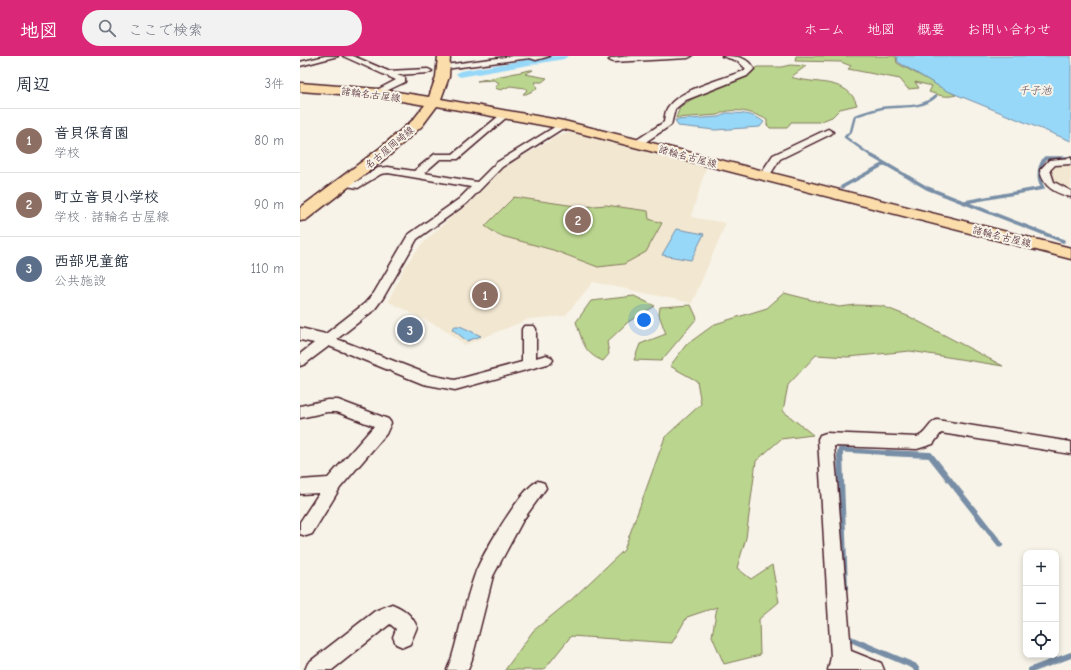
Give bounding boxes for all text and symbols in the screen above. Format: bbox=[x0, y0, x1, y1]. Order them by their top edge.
search box bbox=[82, 10, 362, 46]
icon: search bbox=[96, 17, 118, 39]
text: 地図 bbox=[20, 20, 58, 42]
text: ここで検索 bbox=[128, 21, 203, 39]
text: ホーム bbox=[804, 21, 845, 38]
text: 地図 bbox=[867, 21, 895, 38]
text: 概要 bbox=[917, 21, 945, 38]
text: お問い合わせ bbox=[967, 21, 1051, 38]
text: 周辺 bbox=[16, 75, 50, 94]
text: 3件 bbox=[264, 76, 284, 91]
water label: 千子池 bbox=[1019, 84, 1052, 97]
street label: 諸輪名古屋線 bbox=[340, 85, 401, 105]
text: 音貝保育園 bbox=[54, 124, 129, 142]
street label: 名古屋岡崎線 bbox=[363, 124, 416, 172]
text: 1 bbox=[26, 133, 32, 148]
text: 80 m bbox=[254, 133, 284, 148]
street label: 諸輪名古屋線 bbox=[657, 143, 718, 171]
text: 学校 bbox=[54, 145, 80, 160]
text: 町立音貝小学校 bbox=[54, 188, 159, 206]
text: 2 bbox=[26, 197, 32, 212]
text: 90 m bbox=[254, 197, 284, 212]
pin: 2 bbox=[565, 205, 591, 235]
text: 学校 · 諸輪名古屋線 bbox=[54, 209, 169, 224]
street label: 諸輪名古屋線 bbox=[971, 224, 1032, 250]
text: 西部児童館 bbox=[54, 252, 129, 270]
text: 3 bbox=[26, 261, 32, 276]
text: 110 m bbox=[251, 261, 284, 276]
text: 公共施設 bbox=[54, 273, 106, 288]
pin: 1 bbox=[472, 280, 498, 310]
your location bbox=[634, 310, 654, 330]
pin: 3 bbox=[397, 315, 423, 345]
map controls bbox=[1023, 550, 1059, 658]
button: + bbox=[1023, 550, 1059, 586]
button: − bbox=[1023, 586, 1059, 622]
button: locate bbox=[1023, 622, 1059, 658]

